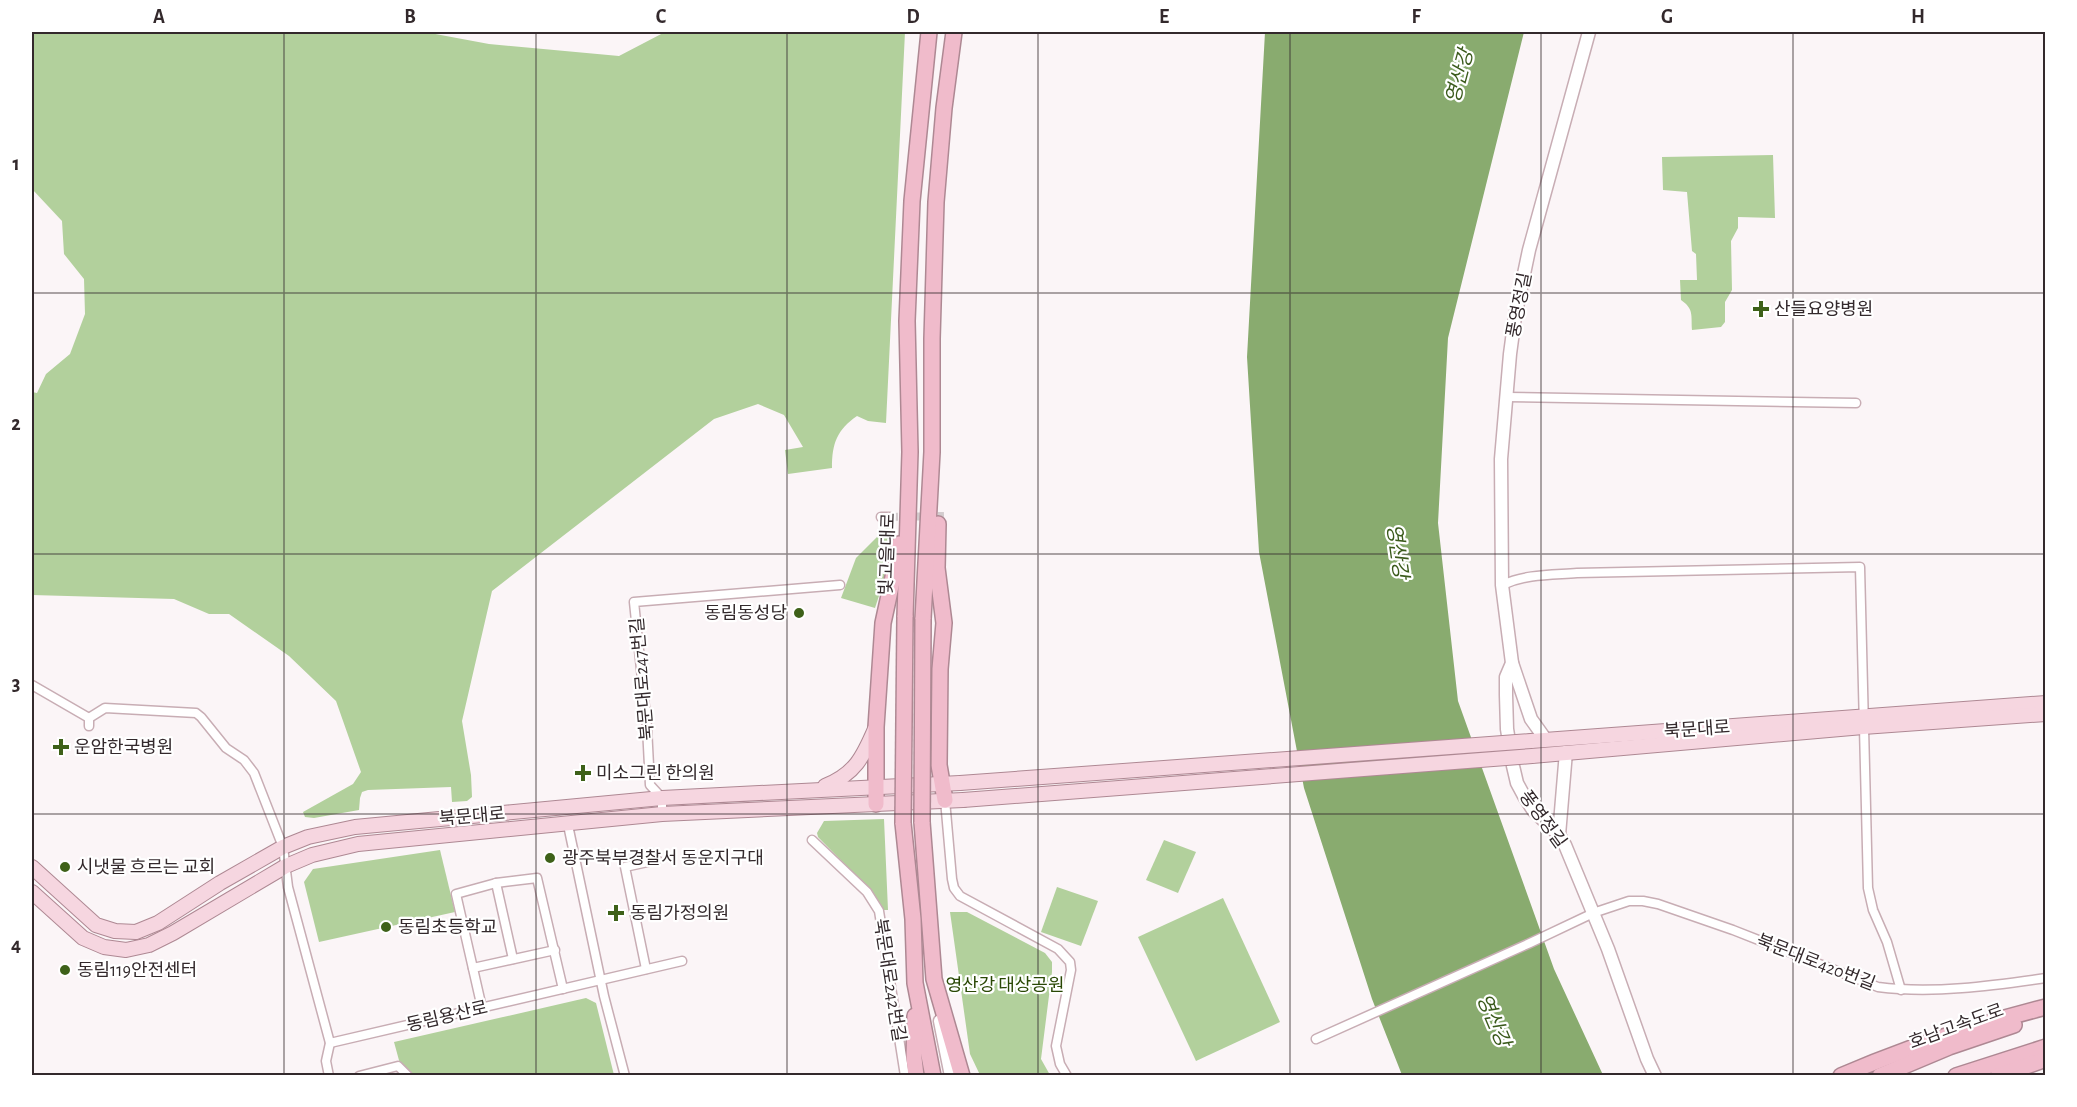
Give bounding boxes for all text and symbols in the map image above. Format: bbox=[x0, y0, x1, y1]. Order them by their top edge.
text: A bbox=[153, 7, 165, 27]
text: B bbox=[404, 7, 416, 27]
text: C bbox=[656, 7, 667, 27]
text: D bbox=[906, 7, 920, 27]
text: E bbox=[1159, 7, 1169, 27]
text: F bbox=[1411, 7, 1421, 27]
text: G bbox=[1661, 7, 1673, 27]
text: H bbox=[1911, 7, 1925, 27]
water label: 영산강 bbox=[1442, 44, 1477, 106]
text: 1 bbox=[12, 154, 20, 174]
street label: 풍영정길 bbox=[1503, 271, 1535, 339]
marker: 산들요양병원 bbox=[1752, 300, 1770, 318]
place label: 산들요양병원 bbox=[1774, 300, 1873, 319]
text: 2 bbox=[11, 414, 21, 434]
street label: 빛고을대로 bbox=[877, 512, 898, 596]
water label: 영산강 bbox=[1383, 522, 1412, 582]
place label: 동림동성당 bbox=[704, 603, 787, 623]
marker: 동림동성당 bbox=[792, 606, 806, 620]
street label: 북문대로247번길 bbox=[628, 617, 657, 741]
text: 3 bbox=[12, 674, 20, 694]
street label: 북문대로 bbox=[1663, 718, 1731, 741]
marker: 운암한국병원 bbox=[52, 738, 70, 756]
place label: 운암한국병원 bbox=[74, 738, 173, 757]
place label: 미소그린 한의원 bbox=[596, 763, 715, 783]
marker: 미소그린 한의원 bbox=[574, 764, 592, 782]
street label: 풍영정길 bbox=[1515, 786, 1571, 852]
street label: 북문대로 bbox=[438, 804, 506, 829]
place label: 광주북부경찰서 동운지구대 bbox=[562, 848, 764, 868]
marker: 광주북부경찰서 동운지구대 bbox=[543, 851, 557, 865]
place label: 시냇물 흐르는 교회 bbox=[77, 857, 215, 877]
marker: 시냇물 흐르는 교회 bbox=[58, 860, 72, 874]
place label: 동림가정의원 bbox=[630, 903, 729, 923]
marker: 동림가정의원 bbox=[607, 904, 625, 922]
street label: 북문대로242번길 bbox=[870, 917, 909, 1043]
place label: 동림초등학교 bbox=[398, 918, 497, 937]
marker: 동림초등학교 bbox=[379, 920, 393, 934]
street label: 북문대로420번길 bbox=[1754, 931, 1878, 994]
text: 4 bbox=[11, 935, 21, 955]
place label: 동림119안전센터 bbox=[77, 960, 197, 980]
marker: 동림119안전센터 bbox=[58, 963, 72, 977]
park label: 영산강 대상공원 bbox=[946, 975, 1064, 995]
water label: 영산강 bbox=[1473, 991, 1515, 1052]
street label: 동림용산로 bbox=[405, 998, 490, 1035]
street label: 호남고속도로 bbox=[1906, 1001, 2006, 1052]

